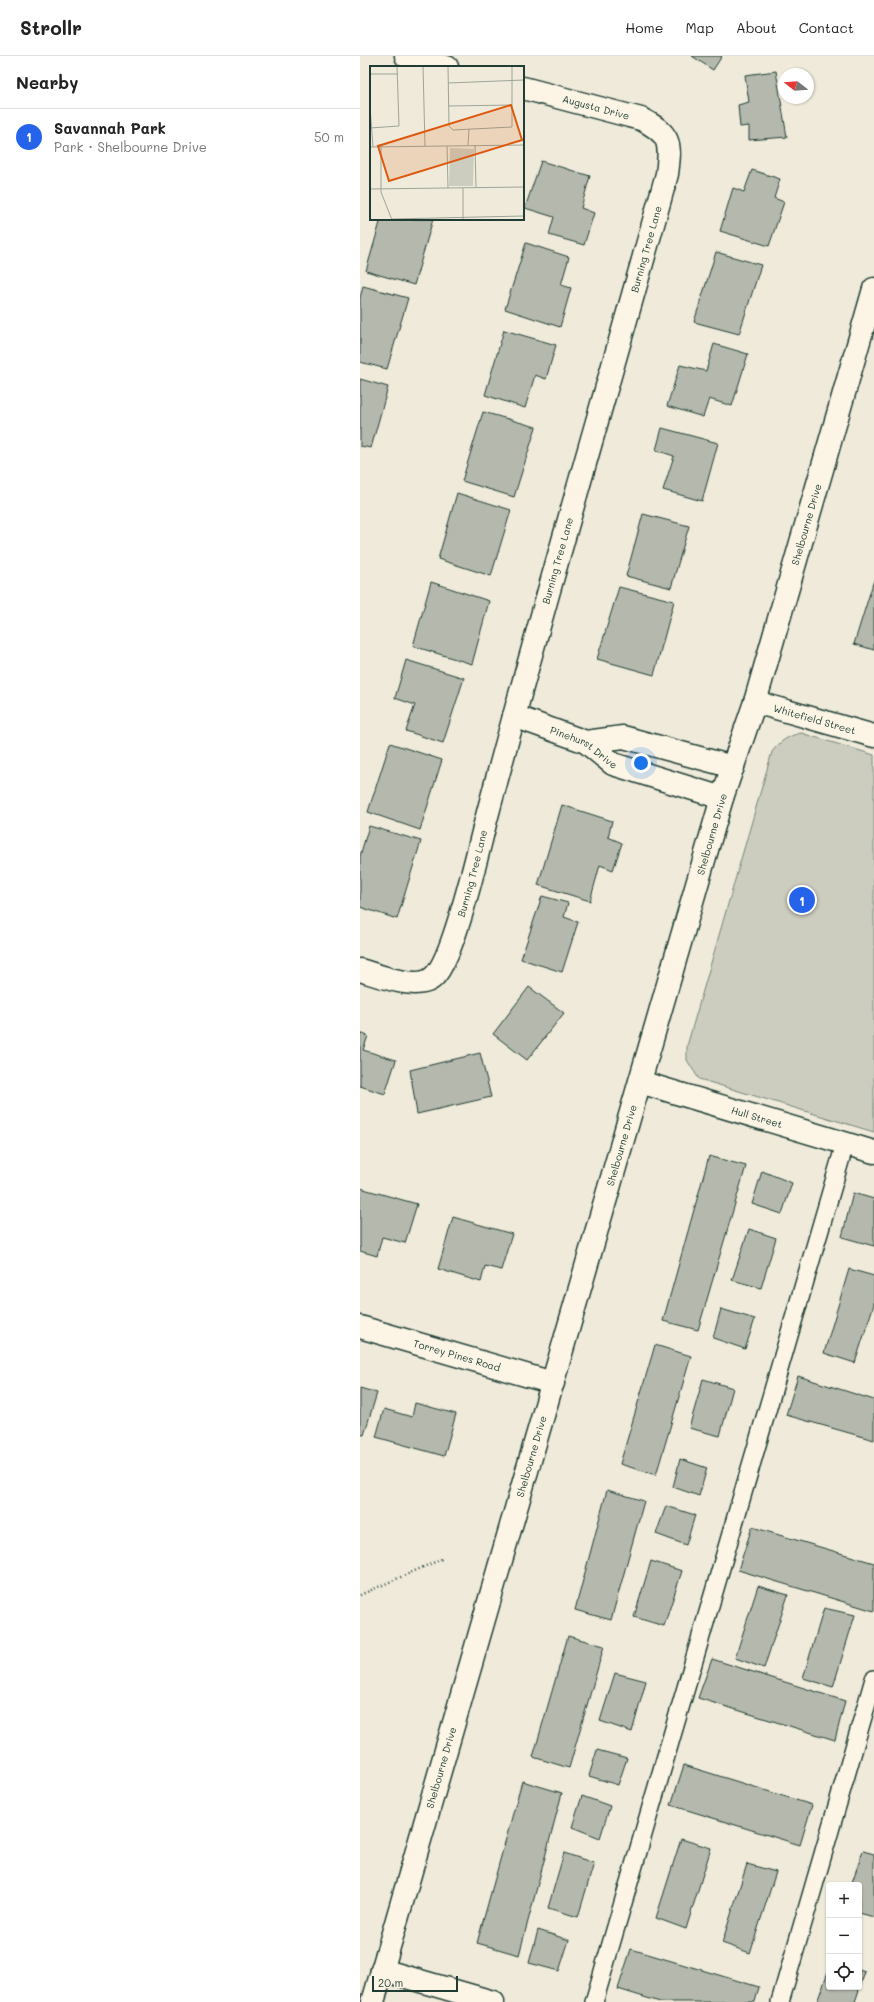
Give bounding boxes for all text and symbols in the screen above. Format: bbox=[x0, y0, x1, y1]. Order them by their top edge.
text: Strollr bbox=[20, 15, 82, 40]
text: Home bbox=[625, 18, 663, 37]
text: Map bbox=[685, 18, 714, 37]
text: About bbox=[736, 18, 777, 37]
text: Contact bbox=[799, 18, 854, 37]
inset map bbox=[370, 66, 524, 220]
north arrow bbox=[778, 68, 814, 104]
text: Nearby bbox=[16, 71, 78, 93]
street label: Augusta Drive bbox=[561, 91, 631, 123]
text: Savannah Park bbox=[54, 118, 166, 138]
text: 1 bbox=[26, 128, 32, 145]
text: 50 m bbox=[314, 128, 344, 145]
text: Park · Shelbourne Drive bbox=[54, 138, 207, 155]
street label: Burning Tree Lane bbox=[627, 204, 665, 294]
street label: Shelbourne Drive bbox=[788, 482, 825, 567]
street label: Burning Tree Lane bbox=[538, 516, 576, 606]
street label: Whitefield Street bbox=[772, 701, 857, 737]
street label: Pinehurst Drive bbox=[548, 723, 619, 772]
your location bbox=[631, 753, 651, 773]
street label: Shelbourne Drive bbox=[693, 791, 730, 876]
street label: Burning Tree Lane bbox=[454, 828, 490, 919]
pin: 1 bbox=[789, 885, 815, 915]
street label: Shelbourne Drive bbox=[603, 1103, 640, 1188]
street label: Hull Street bbox=[730, 1103, 784, 1131]
street label: Torrey Pines Road bbox=[412, 1336, 502, 1374]
street label: Shelbourne Drive bbox=[513, 1414, 550, 1499]
street label: Shelbourne Drive bbox=[422, 1725, 459, 1810]
map controls bbox=[826, 1882, 862, 1990]
button: + bbox=[826, 1882, 862, 1918]
button: − bbox=[826, 1918, 862, 1954]
button: locate bbox=[826, 1954, 862, 1990]
scale bar bbox=[372, 1974, 458, 1993]
text: 20 m bbox=[378, 1975, 403, 1990]

